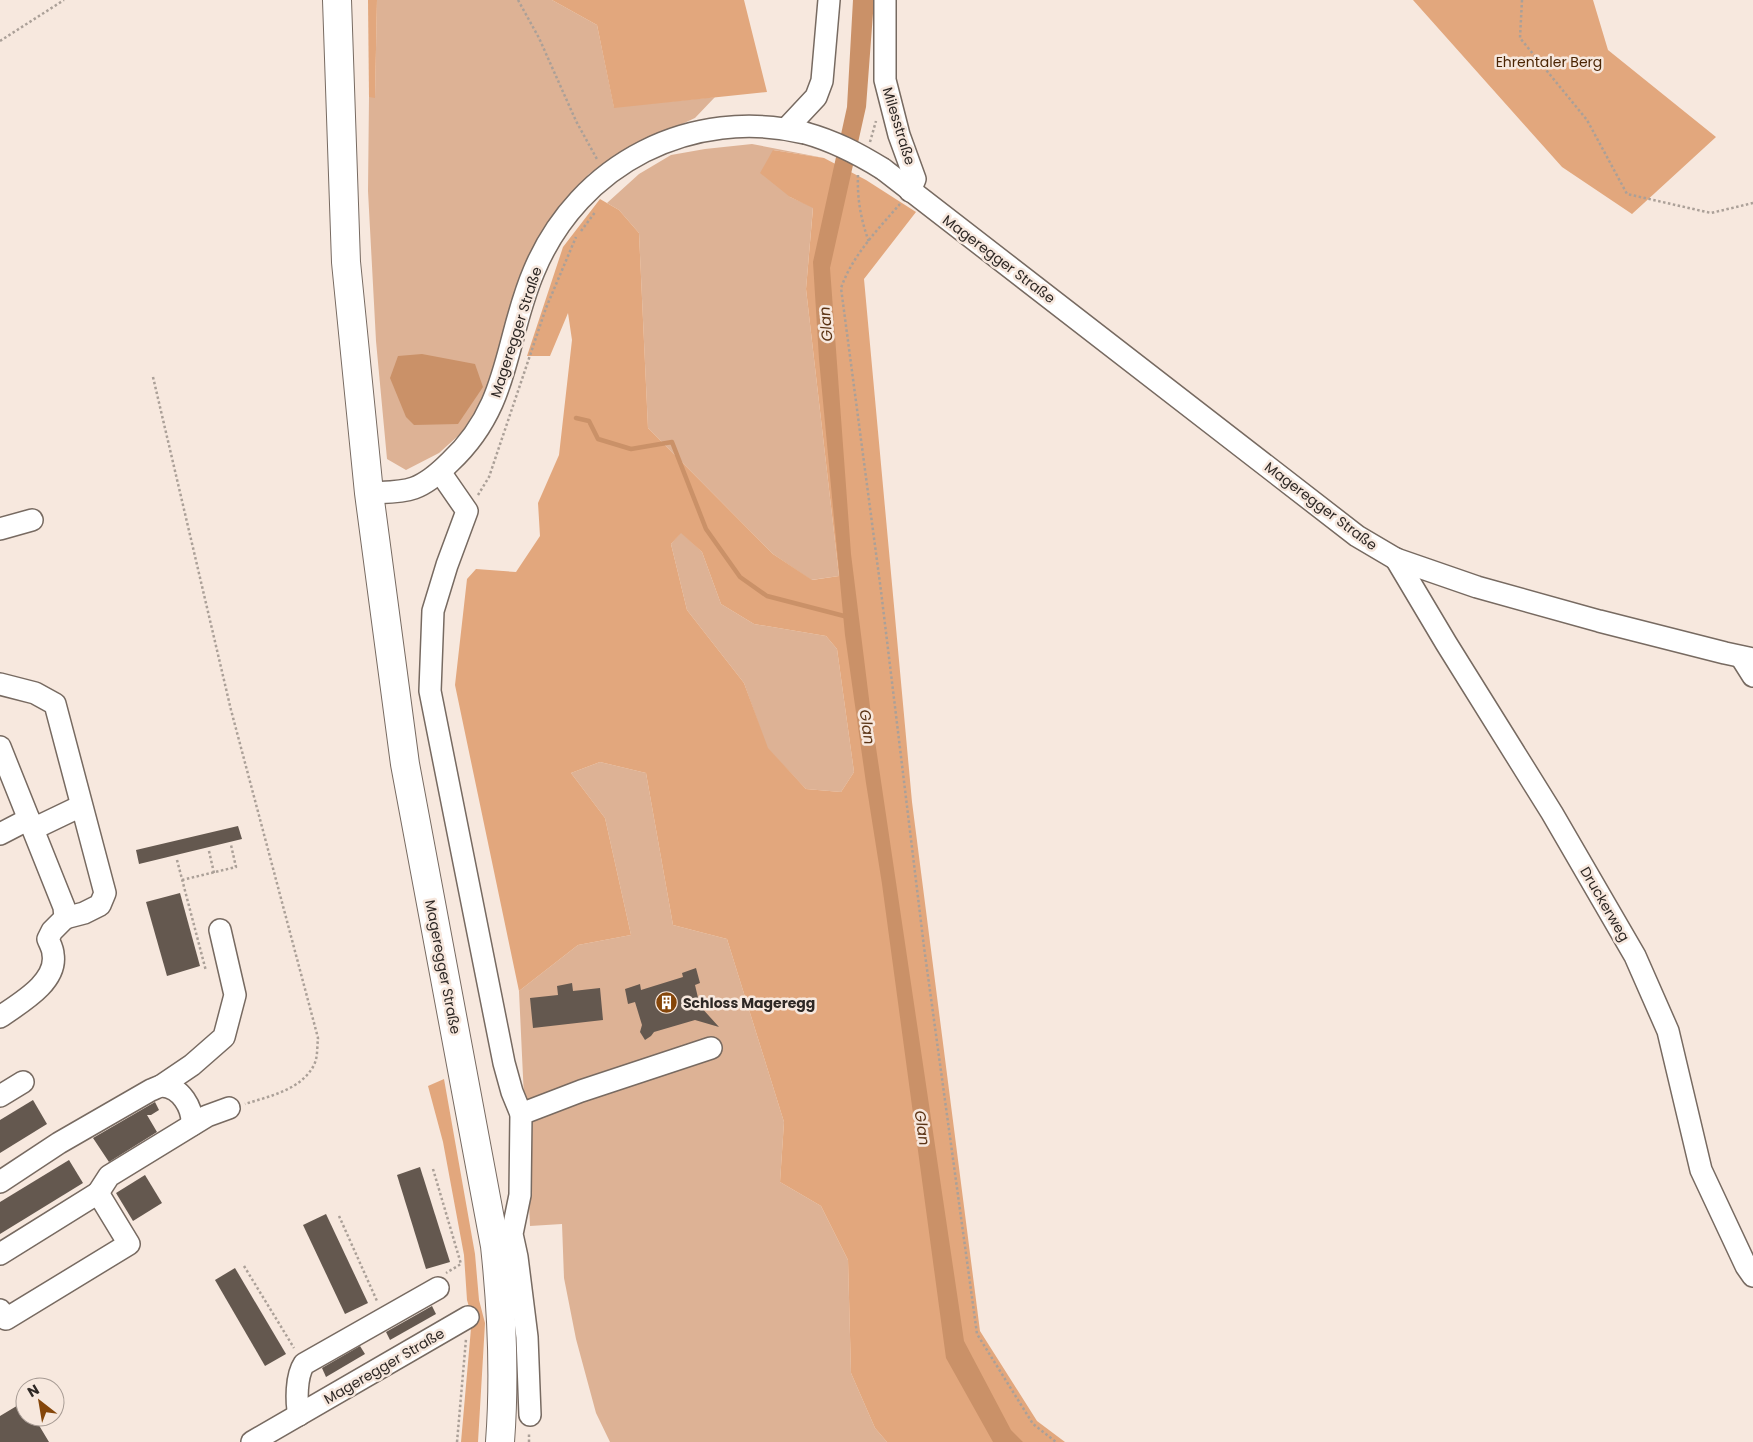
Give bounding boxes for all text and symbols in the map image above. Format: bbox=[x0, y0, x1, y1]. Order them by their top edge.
park label: Ehrentaler Berg bbox=[1496, 52, 1602, 72]
street label: Milesstraße bbox=[878, 85, 920, 168]
street label: Mageregger Straße bbox=[939, 210, 1060, 308]
street label: Mageregger Straße bbox=[485, 264, 547, 400]
water label: Glan bbox=[814, 306, 837, 342]
street label: Mageregger Straße bbox=[1261, 457, 1382, 555]
water label: Glan bbox=[855, 708, 880, 746]
street label: Druckerweg bbox=[1576, 863, 1634, 945]
street label: Mageregger Straße bbox=[420, 898, 466, 1036]
building icon: Schloss Mageregg bbox=[655, 991, 679, 1015]
place label: Schloss Mageregg bbox=[683, 993, 815, 1013]
water label: Glan bbox=[910, 1109, 935, 1147]
street label: Mageregger Straße bbox=[320, 1323, 448, 1409]
north arrow bbox=[15, 1377, 65, 1427]
text: N bbox=[24, 1380, 43, 1402]

